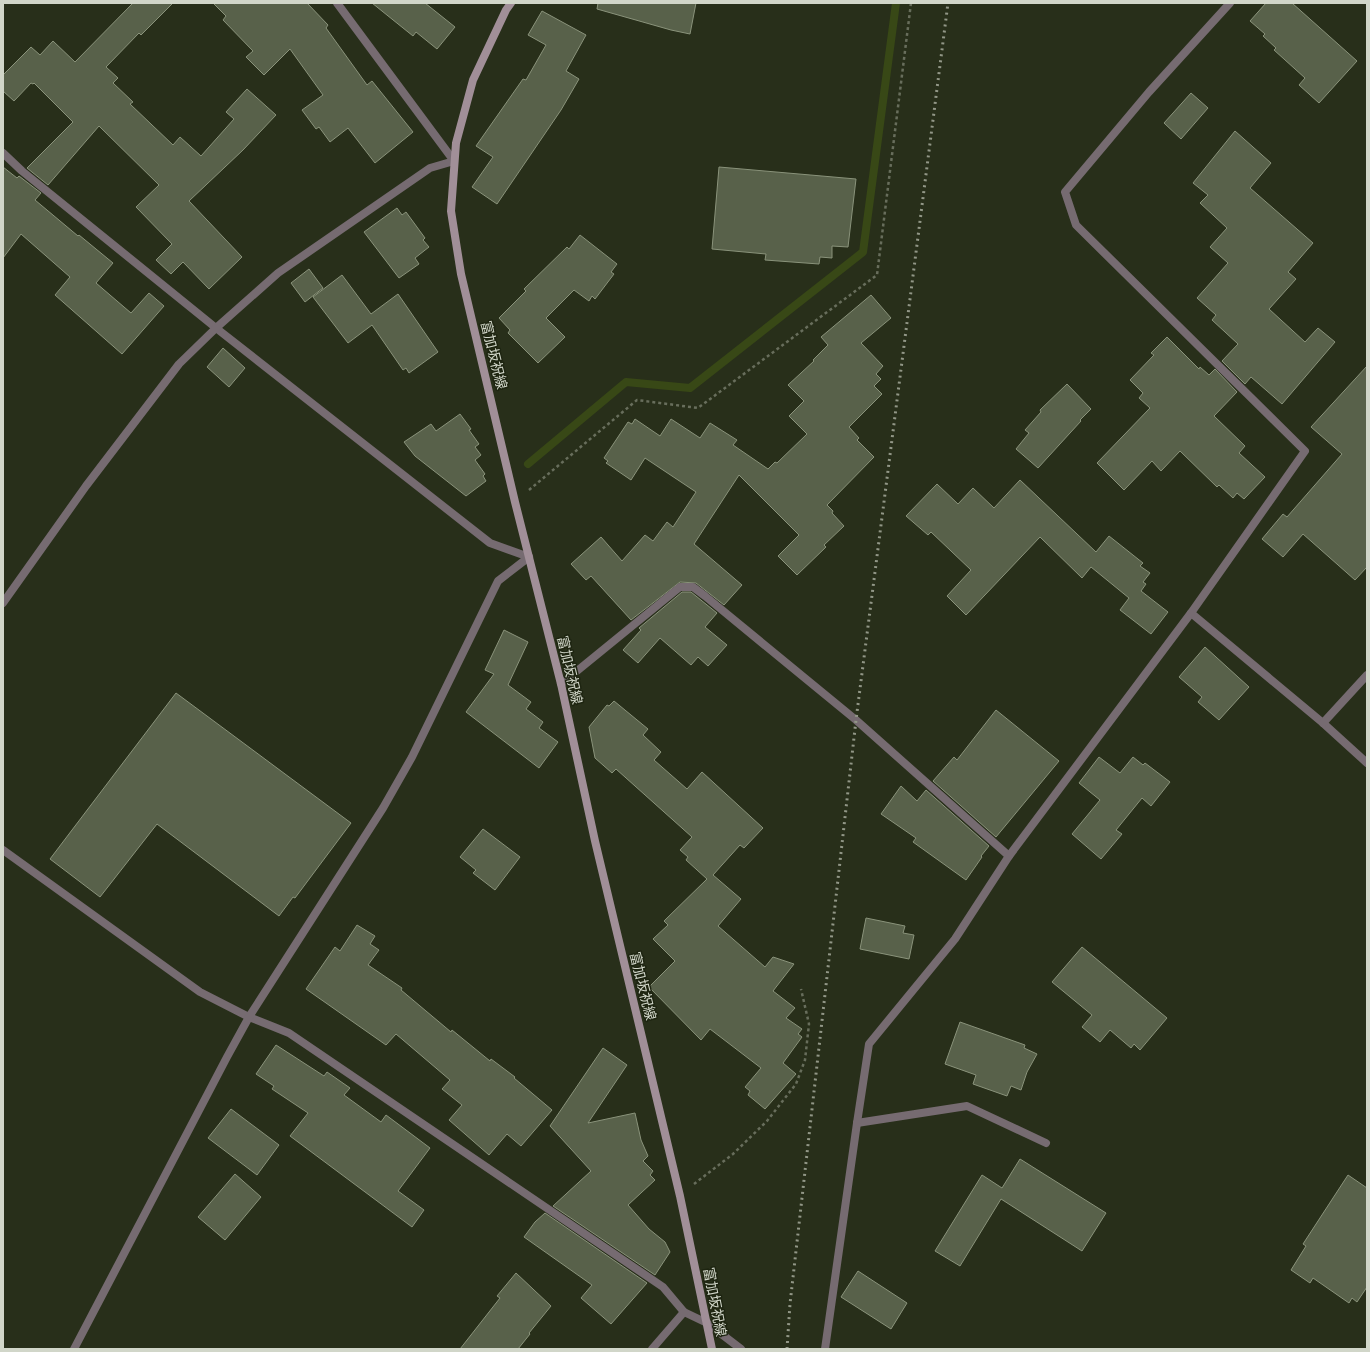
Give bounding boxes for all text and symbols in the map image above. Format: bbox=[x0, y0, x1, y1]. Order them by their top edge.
street label: 富加坂祝線 bbox=[478, 319, 510, 391]
street label: 富加坂祝線 bbox=[554, 634, 586, 706]
street label: 富加坂祝線 bbox=[627, 950, 659, 1022]
street label: 富加坂祝線 bbox=[700, 1266, 730, 1338]

